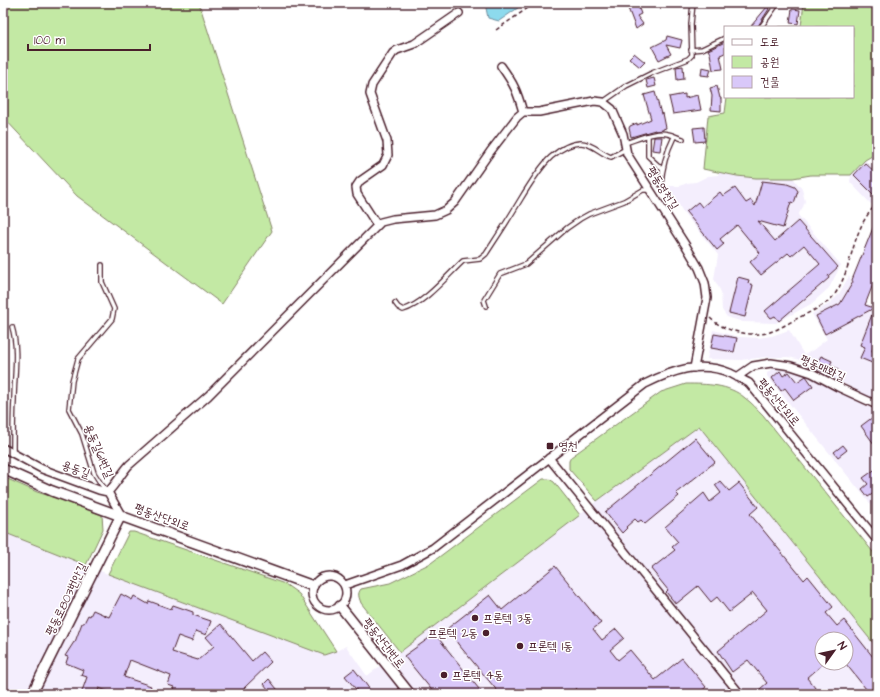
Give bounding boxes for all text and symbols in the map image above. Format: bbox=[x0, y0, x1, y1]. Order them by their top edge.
scale bar bbox=[28, 26, 150, 52]
legend bbox=[724, 26, 854, 98]
text: 100 m bbox=[34, 32, 65, 49]
text: 도로 bbox=[760, 34, 779, 51]
text: 공원 bbox=[760, 54, 779, 71]
text: 건물 bbox=[760, 74, 780, 91]
street label: 평동영천길 bbox=[643, 163, 683, 214]
street label: 평동매화길 bbox=[797, 351, 849, 386]
street label: 평동산단외로 bbox=[753, 375, 804, 430]
street label: 용동길61번길 bbox=[80, 421, 118, 481]
place label: 영천 bbox=[558, 438, 577, 455]
marker: 영천 bbox=[545, 441, 555, 451]
street label: 용동길 bbox=[59, 457, 93, 483]
street label: 평동산단외로 bbox=[132, 500, 192, 535]
street label: 평동로803번안길 bbox=[41, 560, 92, 639]
place label: 프론텍 3동 bbox=[483, 610, 533, 627]
marker: 프론텍 3동 bbox=[470, 613, 480, 623]
street label: 평동산단1번로 bbox=[359, 615, 409, 672]
place label: 프론텍 2동 bbox=[428, 625, 478, 642]
marker: 프론텍 2동 bbox=[481, 628, 491, 638]
north arrow bbox=[814, 631, 854, 671]
place label: 프론텍 1동 bbox=[528, 638, 573, 655]
text: N bbox=[834, 639, 850, 653]
marker: 프론텍 1동 bbox=[515, 641, 525, 651]
place label: 프론텍 4동 bbox=[452, 667, 504, 684]
marker: 프론텍 4동 bbox=[439, 670, 449, 680]

